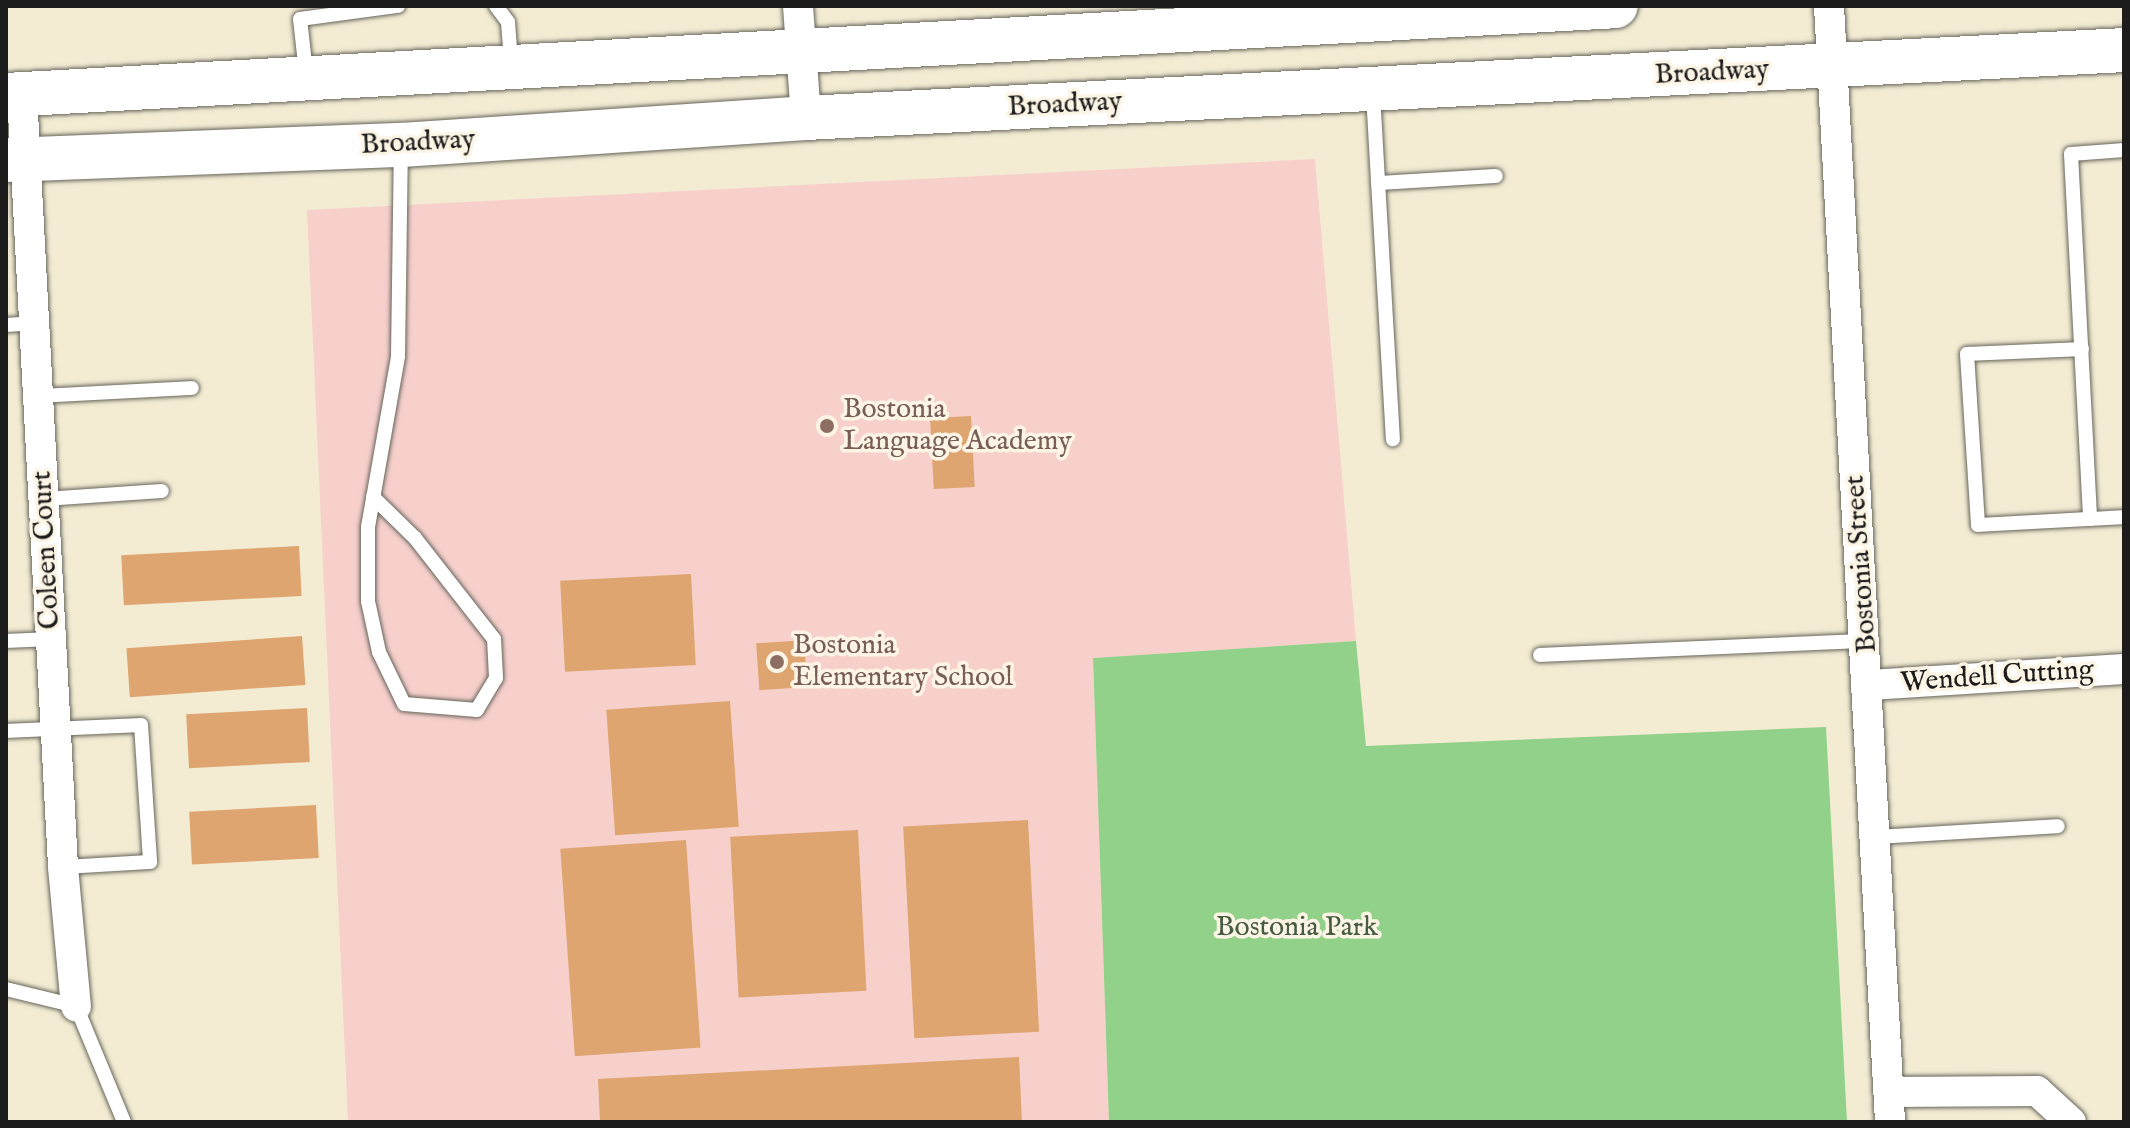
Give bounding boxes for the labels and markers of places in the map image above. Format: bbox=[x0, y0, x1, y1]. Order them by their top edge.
place label: Bostonia Language Academy bbox=[843, 393, 1072, 459]
marker: Bostonia Language Academy bbox=[818, 417, 836, 435]
place label: Bostonia Elementary School bbox=[793, 629, 1013, 695]
marker: Bostonia Elementary School bbox=[768, 653, 786, 671]

